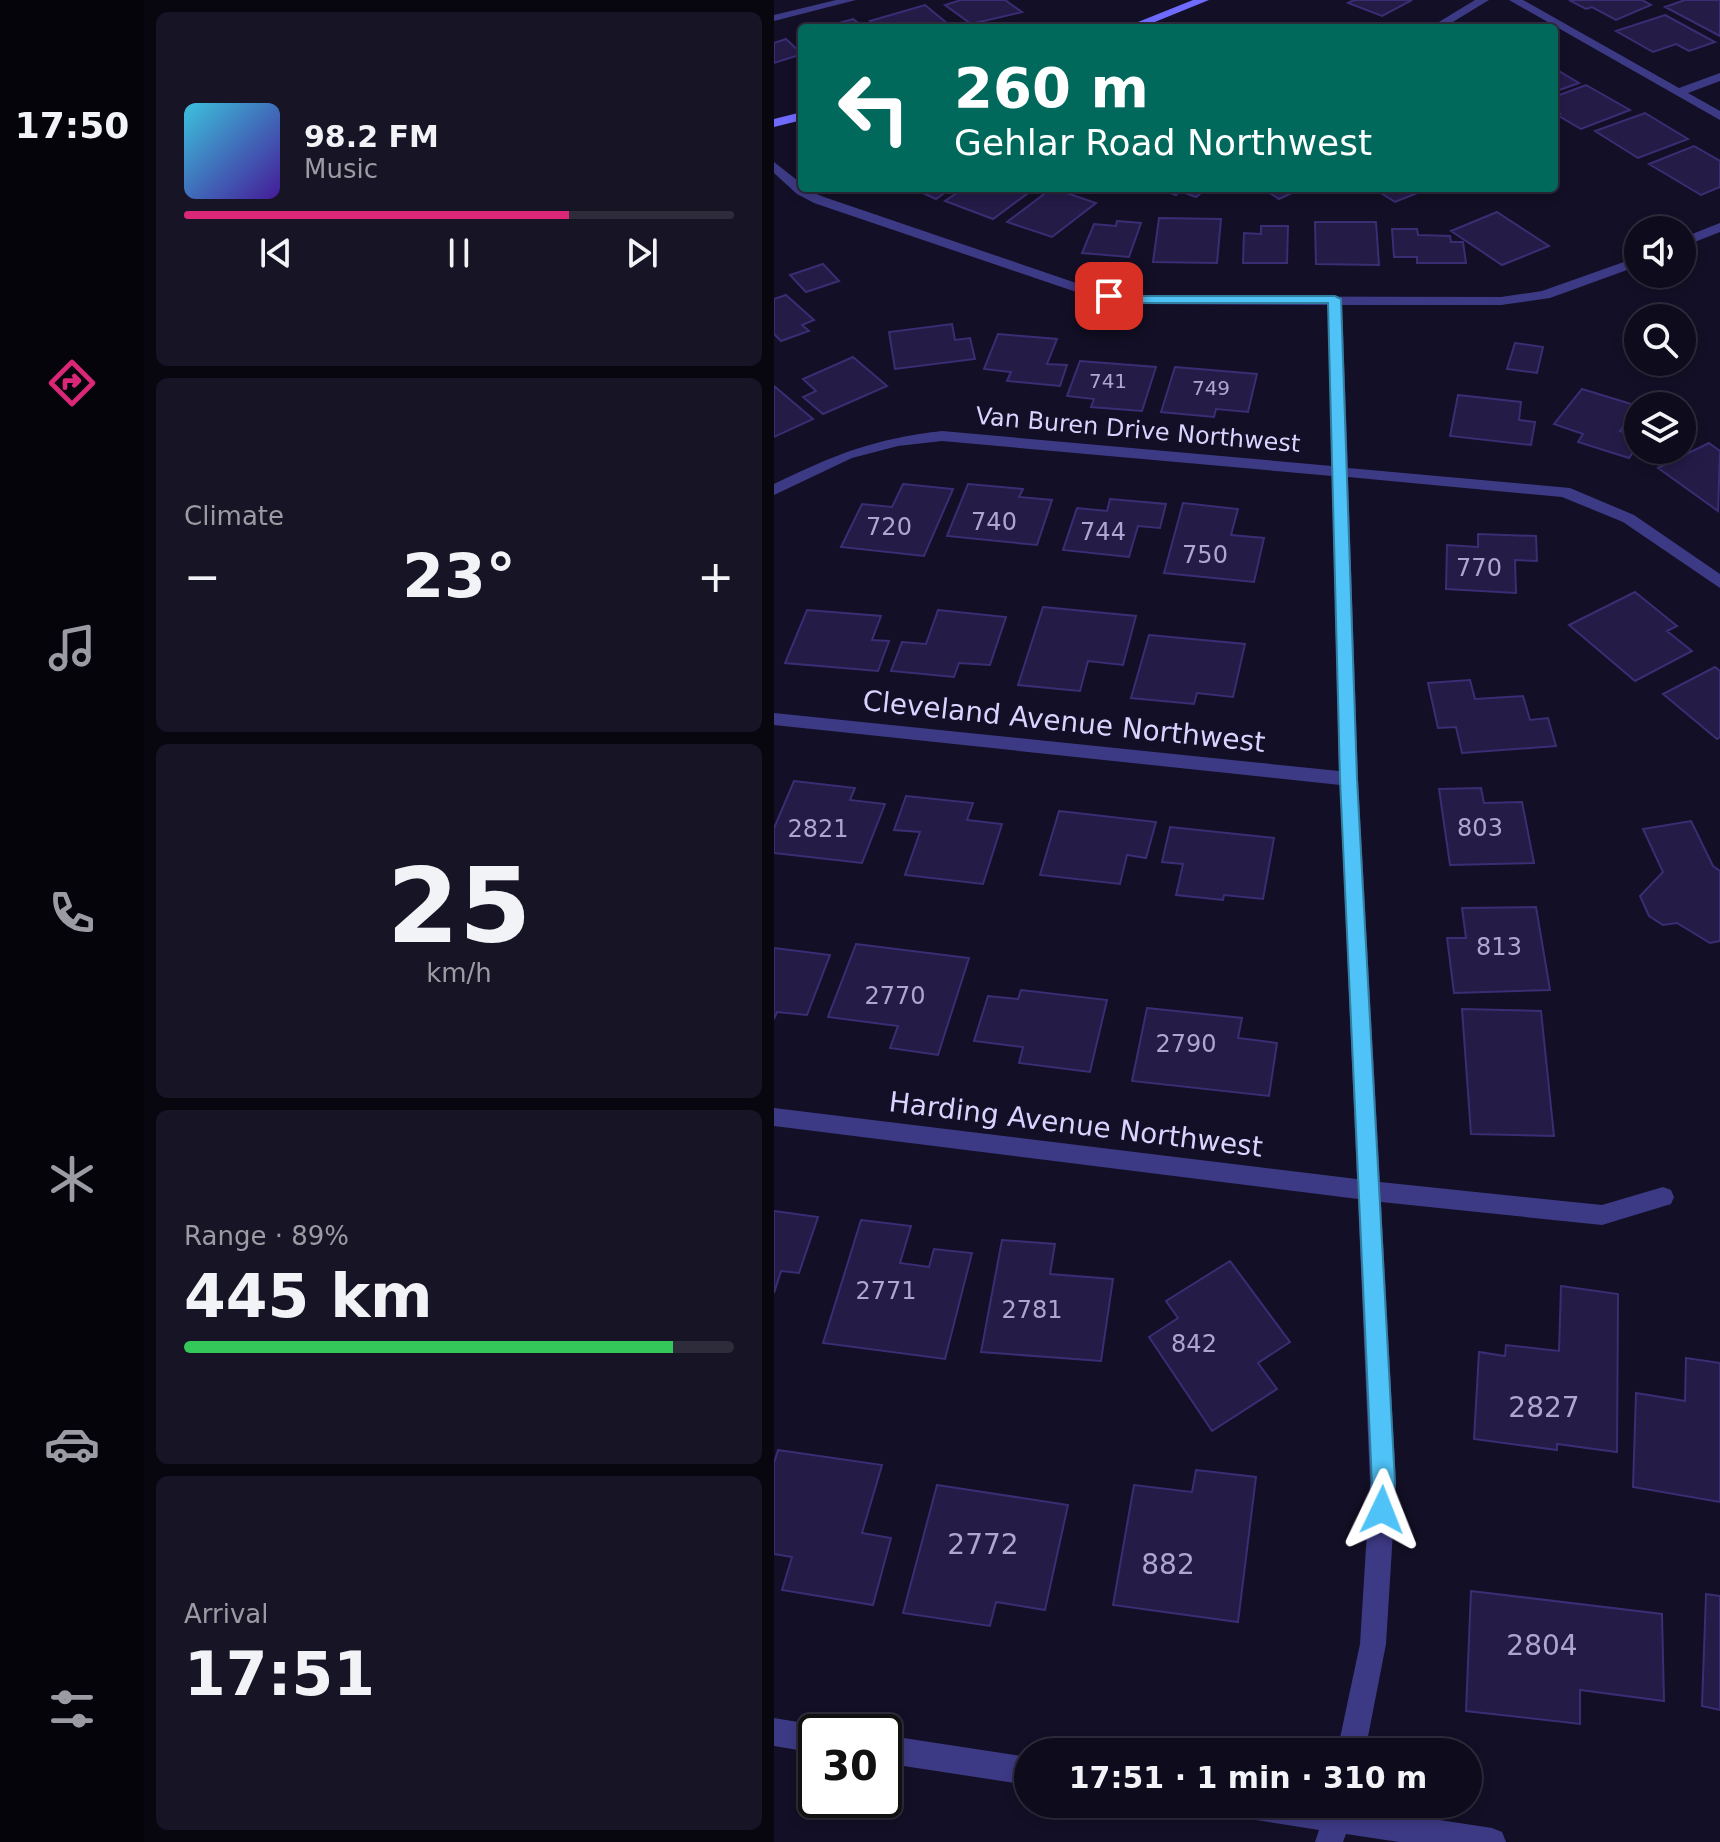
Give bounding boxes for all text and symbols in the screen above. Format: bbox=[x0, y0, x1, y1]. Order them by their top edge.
text: 260 m bbox=[954, 55, 1149, 120]
icon: left bbox=[822, 56, 926, 160]
text: 17:50 bbox=[15, 105, 129, 146]
text: 98.2 FM bbox=[304, 119, 439, 154]
text: Gehlar Road Northwest bbox=[954, 122, 1372, 163]
text: Music bbox=[304, 154, 378, 184]
map controls bbox=[1624, 216, 1696, 464]
button: sound bbox=[1624, 216, 1696, 288]
icon: previous bbox=[254, 231, 298, 275]
icon: pause bbox=[437, 231, 481, 275]
icon: next bbox=[620, 231, 664, 275]
pin bbox=[1075, 262, 1143, 330]
icon: arrive bbox=[1087, 274, 1131, 318]
button: search bbox=[1624, 304, 1696, 376]
icon: directions bbox=[44, 355, 100, 411]
house number: 741 bbox=[1089, 369, 1127, 393]
house number: 749 bbox=[1192, 376, 1230, 400]
button: layers bbox=[1624, 392, 1696, 464]
street label: Van Buren Drive Northwest bbox=[975, 402, 1301, 458]
text: Climate bbox=[184, 501, 284, 531]
house number: 740 bbox=[971, 508, 1017, 536]
house number: 720 bbox=[866, 513, 912, 541]
house number: 744 bbox=[1080, 518, 1126, 546]
text: 23° bbox=[402, 541, 516, 611]
house number: 750 bbox=[1182, 541, 1228, 569]
text: − bbox=[184, 551, 221, 602]
text: + bbox=[697, 551, 734, 602]
house number: 770 bbox=[1456, 554, 1502, 582]
icon: music bbox=[44, 620, 100, 676]
street label: Cleveland Avenue Northwest bbox=[861, 684, 1267, 759]
house number: 803 bbox=[1457, 814, 1503, 842]
house number: 2821 bbox=[787, 815, 849, 843]
text: 25 bbox=[387, 845, 531, 967]
icon: phone bbox=[44, 885, 100, 941]
house number: 813 bbox=[1476, 933, 1522, 961]
text: km/h bbox=[426, 958, 492, 988]
house number: 2770 bbox=[864, 982, 926, 1010]
house number: 2790 bbox=[1155, 1030, 1217, 1058]
street label: Harding Avenue Northwest bbox=[887, 1085, 1265, 1164]
icon: climate bbox=[44, 1151, 100, 1207]
text: Range · 89% bbox=[184, 1221, 349, 1251]
text: 445 km bbox=[184, 1261, 433, 1331]
house number: 2771 bbox=[855, 1277, 917, 1305]
house number: 2781 bbox=[1001, 1296, 1063, 1324]
house number: 842 bbox=[1171, 1330, 1217, 1358]
house number: 2827 bbox=[1508, 1391, 1580, 1424]
icon: car bbox=[44, 1416, 100, 1472]
position arrow bbox=[1340, 1468, 1424, 1552]
house number: 2772 bbox=[947, 1528, 1019, 1561]
house number: 882 bbox=[1141, 1548, 1195, 1581]
text: Arrival bbox=[184, 1599, 268, 1629]
house number: 2804 bbox=[1506, 1629, 1578, 1662]
text: 17:51 bbox=[184, 1639, 375, 1709]
icon: filters bbox=[44, 1681, 100, 1737]
speed limit sign: 30 bbox=[798, 1714, 902, 1818]
text: 17:51 · 1 min · 310 m bbox=[1069, 1760, 1427, 1795]

